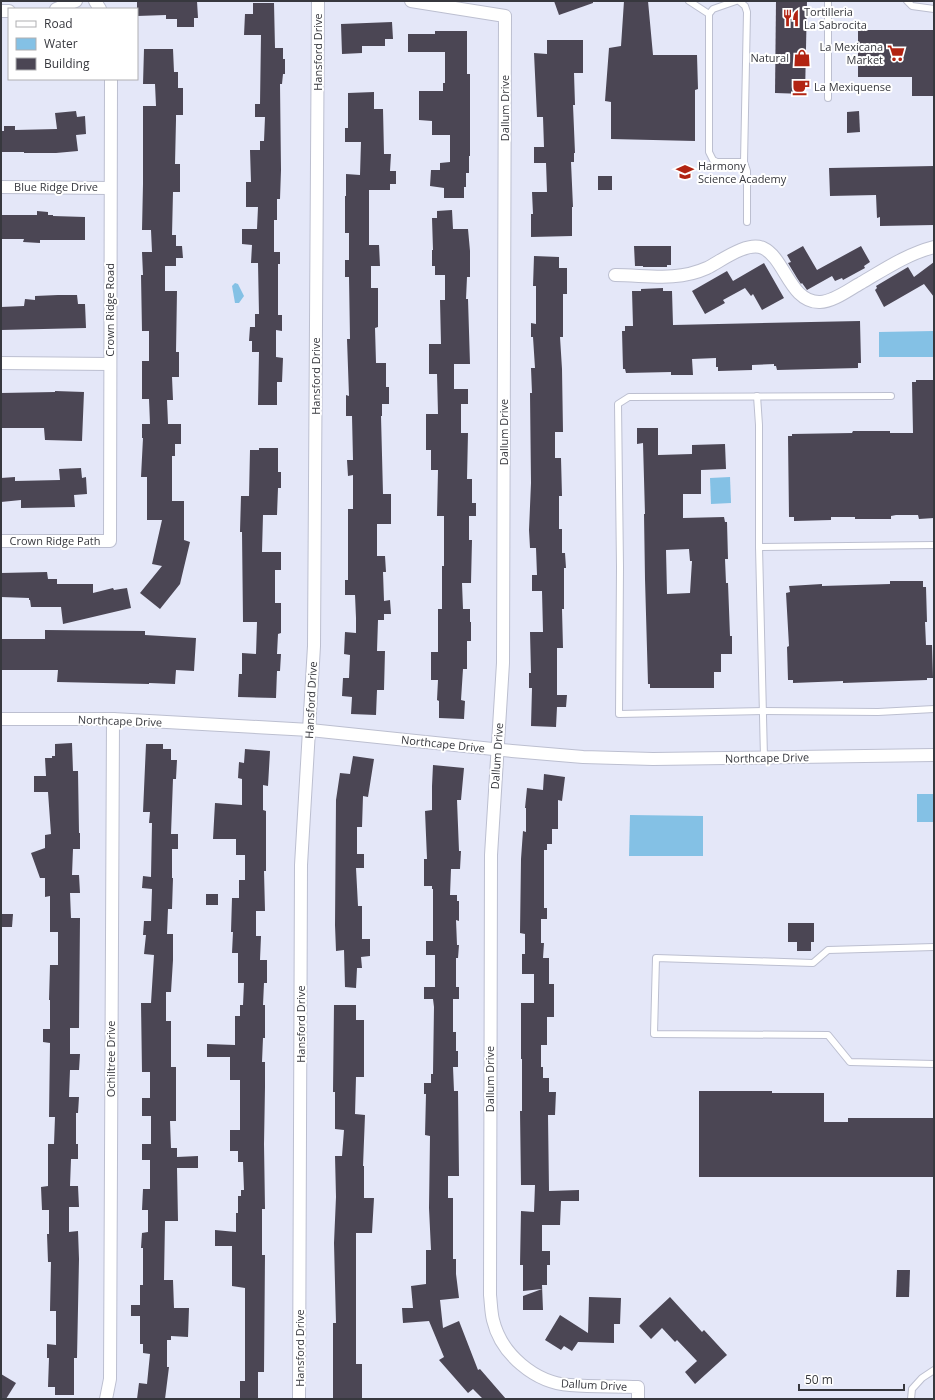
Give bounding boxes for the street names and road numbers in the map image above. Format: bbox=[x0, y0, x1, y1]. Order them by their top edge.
street label: Hansford Drive bbox=[310, 13, 325, 91]
street label: Dallum Drive bbox=[497, 75, 512, 141]
street label: Blue Ridge Drive bbox=[14, 179, 98, 194]
street label: Crown Ridge Road bbox=[102, 263, 117, 357]
street label: Hansford Drive bbox=[308, 337, 323, 415]
street label: Dallum Drive bbox=[496, 399, 511, 465]
street label: Crown Ridge Path bbox=[10, 533, 100, 548]
street label: Hansford Drive bbox=[301, 661, 320, 739]
street label: Northcape Drive bbox=[78, 712, 162, 729]
street label: Dallum Drive bbox=[487, 722, 506, 790]
street label: Northcape Drive bbox=[400, 732, 486, 755]
street label: Northcape Drive bbox=[725, 749, 809, 766]
street label: Hansford Drive bbox=[293, 985, 308, 1063]
street label: Ochiltree Drive bbox=[103, 1021, 118, 1097]
street label: Dallum Drive bbox=[482, 1046, 497, 1112]
street label: Hansford Drive bbox=[292, 1309, 307, 1387]
street label: Dallum Drive bbox=[560, 1375, 628, 1394]

